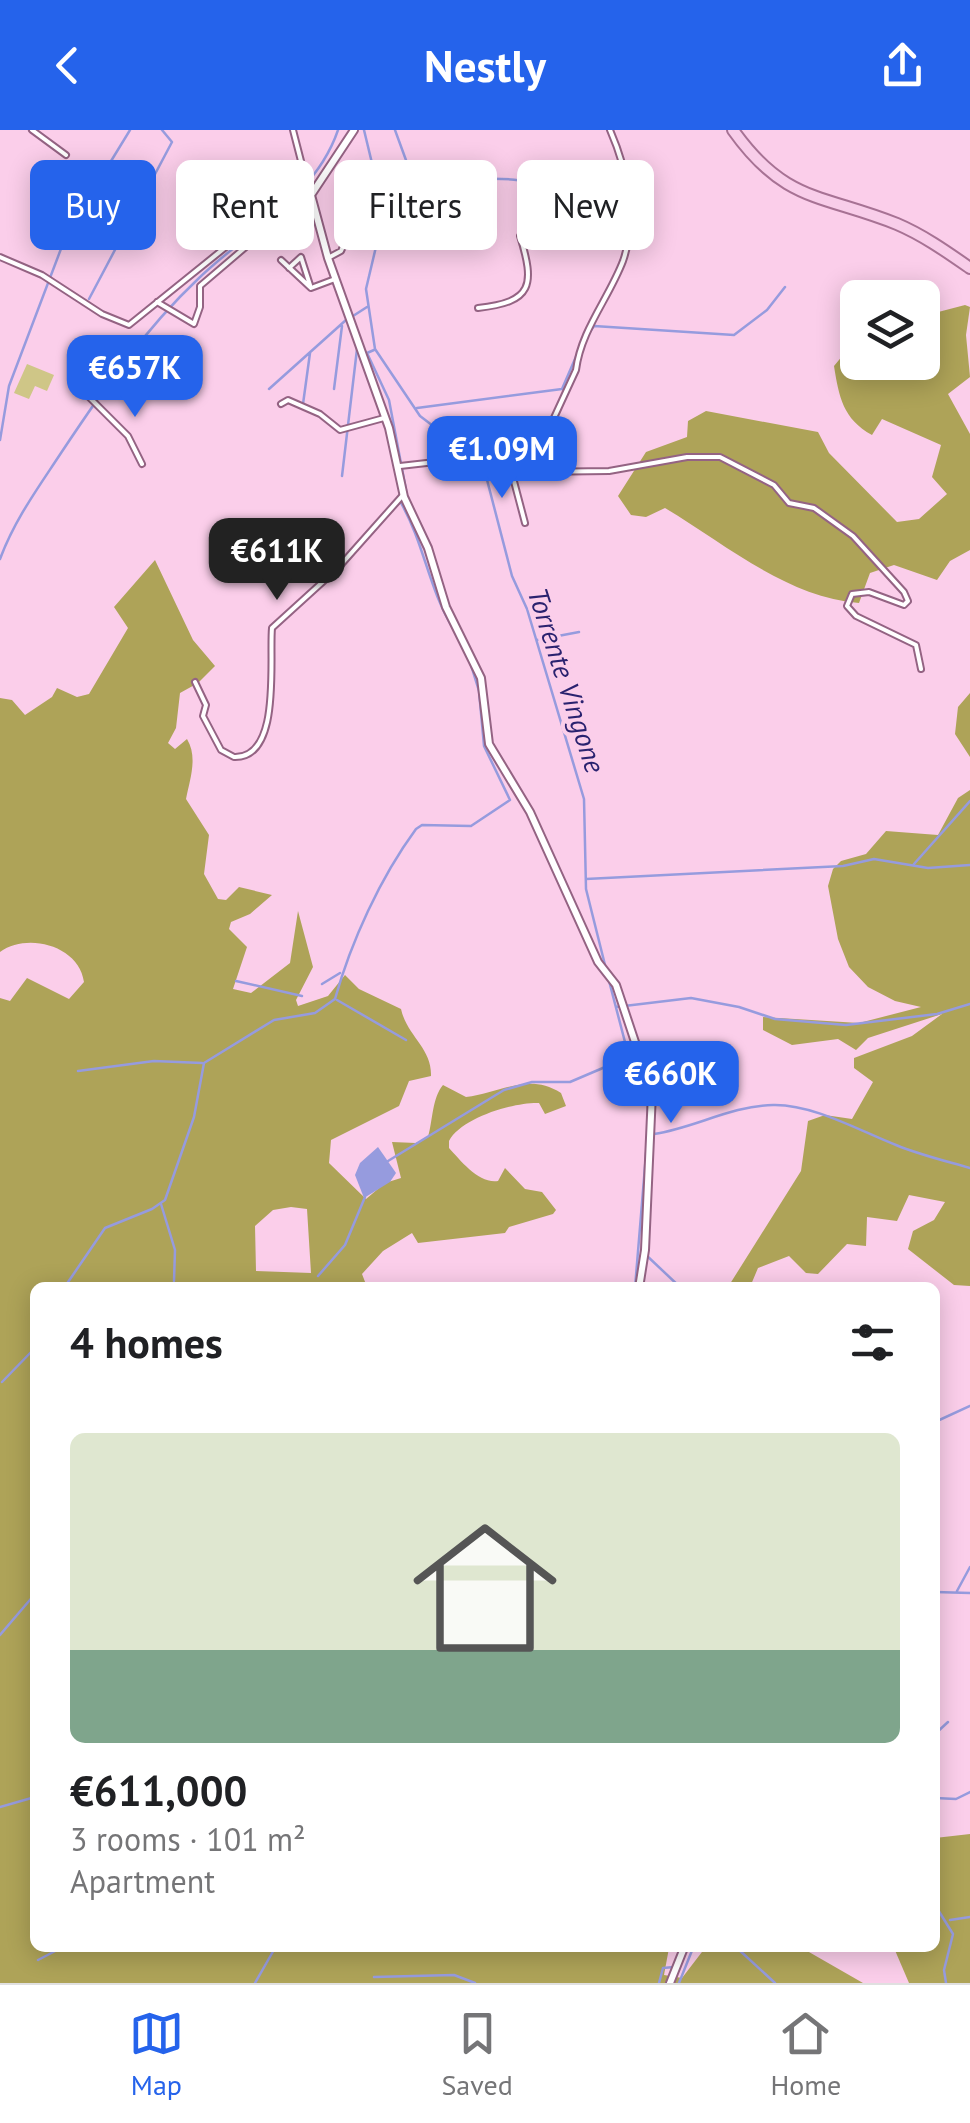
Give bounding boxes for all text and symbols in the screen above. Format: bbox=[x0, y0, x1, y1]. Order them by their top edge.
text: Nestly bbox=[424, 36, 546, 94]
icon: back bbox=[40, 38, 95, 93]
icon: share bbox=[875, 38, 930, 93]
chip: Buy bbox=[30, 160, 156, 250]
chip: Rent bbox=[176, 160, 314, 250]
chip: Filters bbox=[334, 160, 497, 250]
chip: New bbox=[517, 160, 654, 250]
map controls bbox=[840, 280, 940, 380]
button: layers bbox=[840, 280, 940, 380]
pin: €657K bbox=[65, 335, 205, 420]
text: €657K bbox=[89, 346, 181, 388]
pin: €1.09M bbox=[421, 416, 583, 501]
text: €1.09M bbox=[449, 427, 555, 469]
pin: €611K bbox=[207, 518, 347, 603]
text: €611K bbox=[231, 529, 323, 571]
water label: Torrente Vingone bbox=[520, 583, 614, 777]
pin: €660K bbox=[601, 1041, 741, 1126]
text: €660K bbox=[625, 1052, 717, 1094]
text: 4 homes bbox=[70, 1315, 223, 1370]
icon: filters bbox=[845, 1315, 900, 1370]
icon: home bbox=[395, 1498, 575, 1678]
text: €611,000 bbox=[70, 1763, 247, 1818]
text: 3 rooms · 101 m² bbox=[70, 1818, 306, 1860]
text: Apartment bbox=[70, 1860, 215, 1902]
tab: Map bbox=[129, 2006, 184, 2103]
tab: Saved bbox=[441, 2006, 513, 2103]
tab: Home bbox=[770, 2006, 841, 2103]

